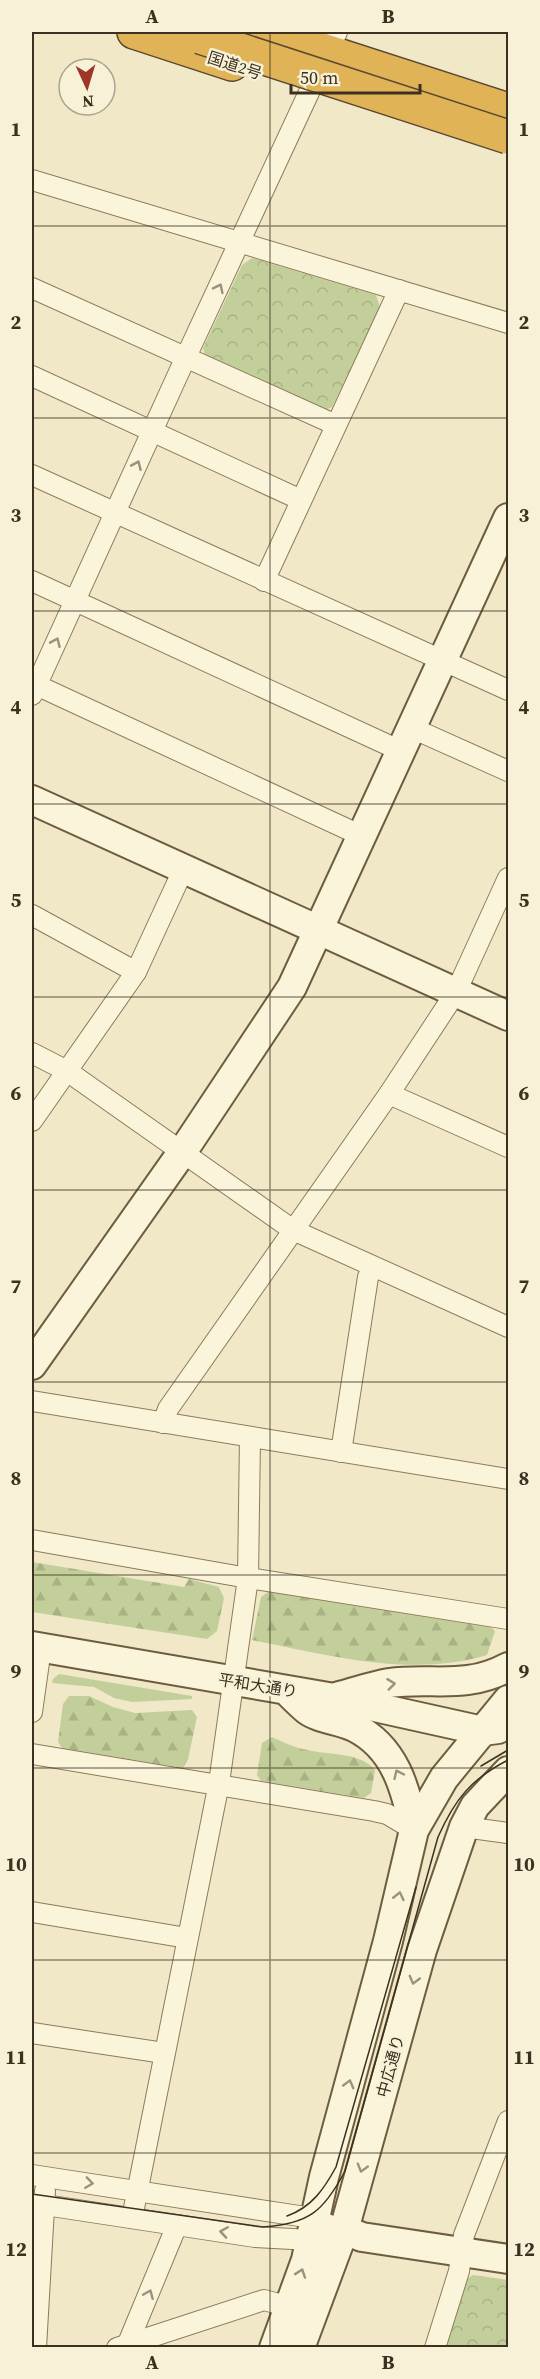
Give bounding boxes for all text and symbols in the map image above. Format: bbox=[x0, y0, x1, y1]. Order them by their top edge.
text: A bbox=[145, 2, 159, 30]
text: B bbox=[381, 2, 395, 30]
street label: 国道2号 bbox=[205, 46, 265, 84]
north arrow bbox=[57, 57, 117, 117]
scale bar bbox=[291, 57, 420, 95]
text: 50 m bbox=[300, 65, 338, 90]
text: N bbox=[81, 91, 95, 113]
text: 1 bbox=[11, 115, 21, 143]
text: 1 bbox=[519, 115, 529, 143]
one-way arrow bbox=[211, 283, 223, 294]
text: 2 bbox=[11, 308, 22, 336]
text: 2 bbox=[519, 308, 530, 336]
one-way arrow bbox=[129, 460, 141, 471]
text: 3 bbox=[11, 501, 22, 529]
text: 3 bbox=[519, 501, 530, 529]
one-way arrow bbox=[48, 637, 60, 648]
text: 4 bbox=[11, 693, 22, 721]
text: 4 bbox=[519, 693, 530, 721]
text: 5 bbox=[11, 886, 22, 914]
text: 5 bbox=[519, 886, 530, 914]
text: 6 bbox=[11, 1079, 22, 1107]
text: 6 bbox=[519, 1079, 530, 1107]
text: 7 bbox=[11, 1272, 22, 1300]
text: 7 bbox=[519, 1272, 530, 1300]
text: 8 bbox=[11, 1464, 21, 1492]
text: 8 bbox=[519, 1464, 529, 1492]
text: 9 bbox=[11, 1657, 22, 1685]
text: 9 bbox=[519, 1657, 530, 1685]
street label: 平和大通り bbox=[217, 1668, 299, 1702]
one-way arrow bbox=[386, 1679, 395, 1691]
one-way arrow bbox=[394, 1770, 406, 1781]
text: 10 bbox=[5, 1850, 27, 1878]
text: 10 bbox=[513, 1850, 535, 1878]
one-way arrow bbox=[391, 1891, 404, 1901]
one-way arrow bbox=[408, 1974, 421, 1984]
street label: 中広通り bbox=[371, 2032, 409, 2100]
text: 11 bbox=[5, 2043, 27, 2071]
text: 11 bbox=[513, 2043, 535, 2071]
one-way arrow bbox=[342, 2079, 354, 2090]
one-way arrow bbox=[357, 2162, 369, 2172]
one-way arrow bbox=[85, 2176, 94, 2188]
one-way arrow bbox=[220, 2227, 229, 2239]
text: 12 bbox=[5, 2235, 27, 2263]
text: 12 bbox=[513, 2235, 535, 2263]
one-way arrow bbox=[294, 2268, 307, 2279]
one-way arrow bbox=[142, 2289, 154, 2300]
text: A bbox=[145, 2348, 159, 2376]
text: B bbox=[381, 2348, 395, 2376]

